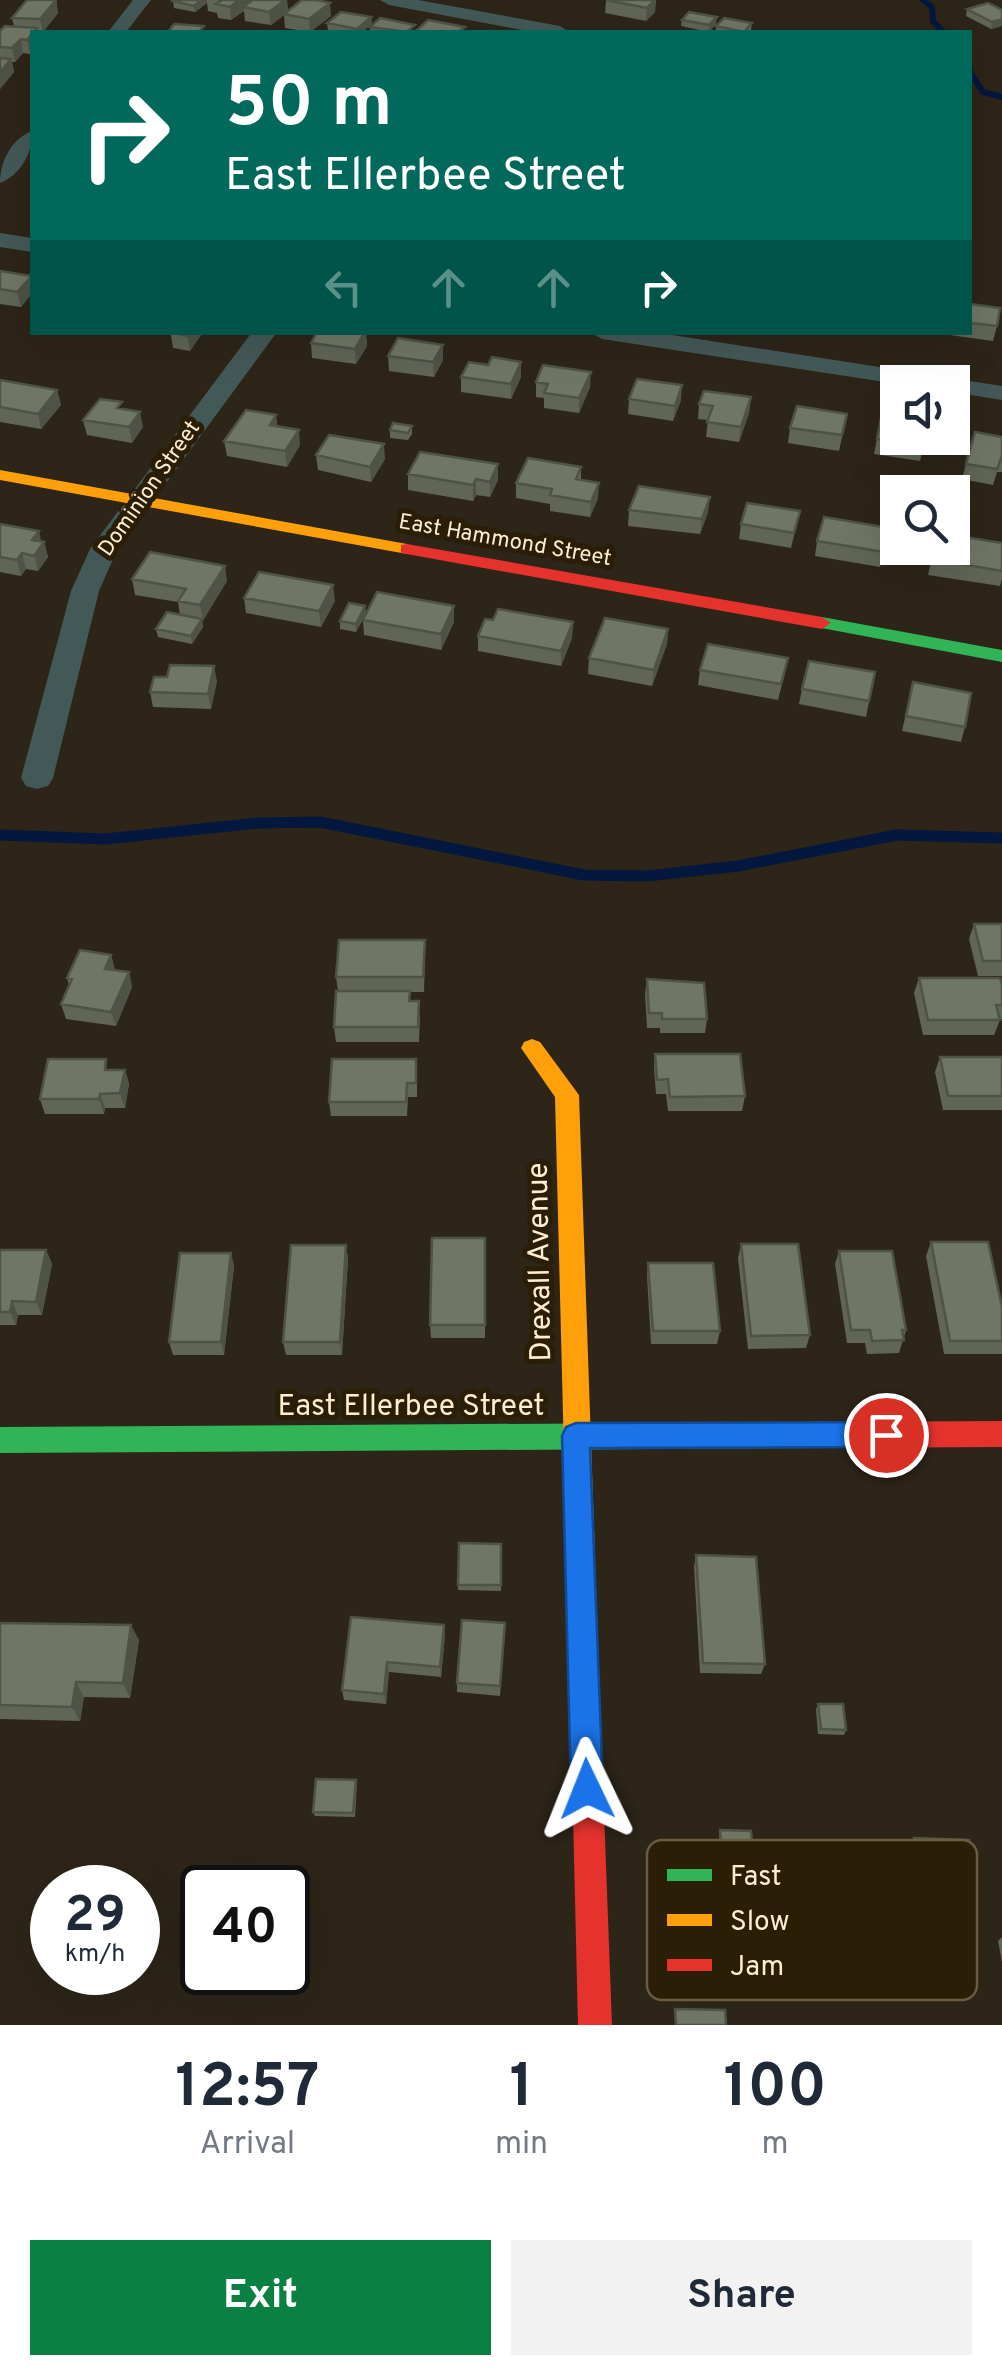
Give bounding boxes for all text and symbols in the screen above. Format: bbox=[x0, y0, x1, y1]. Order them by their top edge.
text: 50 m bbox=[225, 62, 392, 151]
icon: right bbox=[60, 70, 190, 200]
text: East Ellerbee Street bbox=[225, 149, 626, 206]
icon: left bbox=[316, 260, 371, 315]
icon: ahead bbox=[421, 260, 476, 315]
icon: ahead bbox=[526, 260, 581, 315]
icon: right bbox=[631, 260, 686, 315]
map controls bbox=[880, 365, 970, 565]
button: sound bbox=[880, 365, 970, 455]
street label: Dominion Street bbox=[93, 416, 207, 562]
button: search bbox=[880, 475, 970, 565]
street label: East Hammond Street bbox=[396, 509, 614, 573]
street label: Drexall Avenue bbox=[521, 1162, 561, 1362]
street label: East Ellerbee Street bbox=[277, 1389, 545, 1426]
pin bbox=[844, 1393, 929, 1478]
icon: arrive bbox=[859, 1408, 914, 1463]
position arrow bbox=[535, 1737, 639, 1841]
legend bbox=[647, 1840, 977, 2000]
text: Fast bbox=[730, 1860, 782, 1896]
speed limit sign: 40 bbox=[180, 1865, 310, 1995]
text: 29 bbox=[64, 1886, 126, 1949]
text: Slow bbox=[730, 1905, 789, 1941]
text: km/h bbox=[65, 1939, 125, 1971]
text: Jam bbox=[730, 1950, 784, 1986]
text: 12:57 bbox=[175, 2052, 320, 2128]
text: 1 bbox=[510, 2052, 534, 2128]
text: 100 bbox=[723, 2052, 827, 2128]
text: Arrival bbox=[200, 2125, 295, 2165]
text: min bbox=[495, 2125, 548, 2165]
text: m bbox=[761, 2125, 789, 2165]
button: Exit bbox=[30, 2240, 491, 2355]
button: Share bbox=[511, 2240, 972, 2355]

